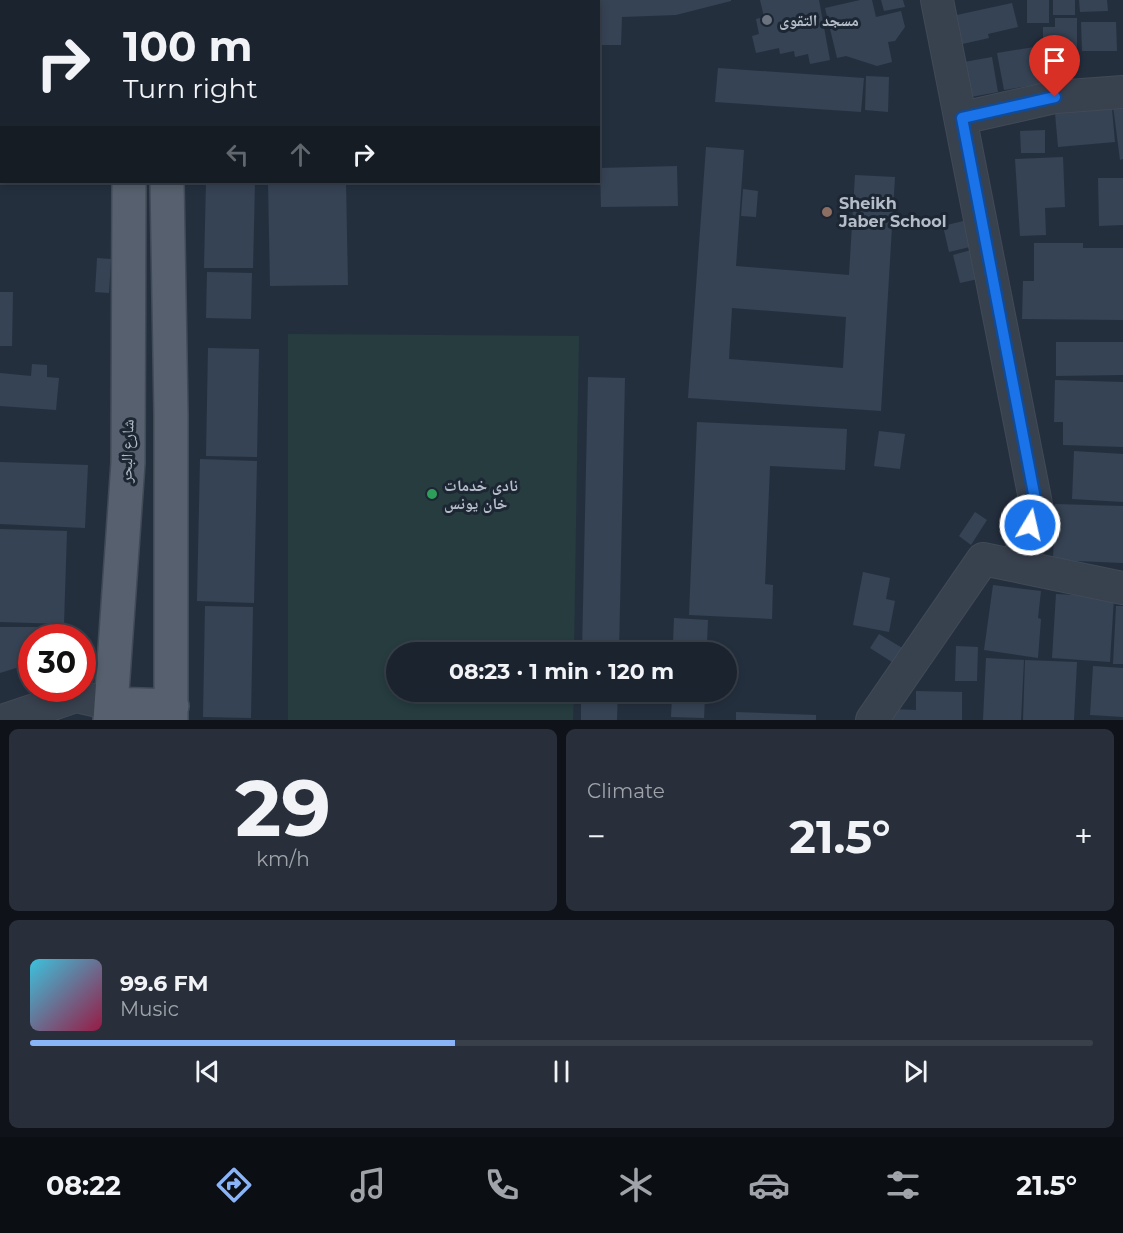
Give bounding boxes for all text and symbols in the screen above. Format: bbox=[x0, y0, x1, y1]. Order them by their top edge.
place label: مسجد التقوى bbox=[779, 11, 859, 30]
marker: مسجد التقوى bbox=[760, 13, 774, 27]
text: 100 m bbox=[123, 20, 252, 72]
icon: right bbox=[24, 24, 102, 102]
pin bbox=[1029, 35, 1080, 97]
icon: arrive bbox=[1038, 44, 1071, 77]
text: Turn right bbox=[123, 72, 258, 105]
icon: left bbox=[221, 138, 254, 171]
icon: ahead bbox=[284, 138, 317, 171]
icon: right bbox=[347, 138, 380, 171]
place label: Sheikh Jaber School bbox=[838, 194, 947, 231]
marker: Sheikh Jaber School bbox=[820, 205, 834, 219]
street label: شارع البحر bbox=[116, 419, 139, 484]
place label: نادى خدمات خان يونس bbox=[444, 476, 518, 513]
marker: نادى خدمات خان يونس bbox=[425, 487, 439, 501]
position arrow bbox=[998, 493, 1062, 557]
speed limit sign: 30 bbox=[18, 624, 96, 702]
text: 08:23 · 1 min · 120 m bbox=[449, 658, 674, 685]
text: 29 bbox=[235, 760, 331, 856]
text: Climate bbox=[587, 779, 665, 803]
text: 21.5° bbox=[789, 809, 891, 864]
text: − bbox=[587, 816, 606, 856]
text: + bbox=[1074, 816, 1093, 856]
text: km/h bbox=[256, 847, 310, 871]
text: 99.6 FM bbox=[120, 970, 209, 997]
text: Music bbox=[120, 997, 179, 1021]
icon: previous bbox=[191, 1055, 224, 1088]
icon: pause bbox=[545, 1055, 578, 1088]
icon: next bbox=[899, 1055, 932, 1088]
icon: directions bbox=[213, 1164, 255, 1206]
icon: music bbox=[347, 1164, 389, 1206]
icon: phone bbox=[481, 1164, 523, 1206]
icon: climate bbox=[615, 1164, 657, 1206]
icon: car bbox=[748, 1164, 790, 1206]
icon: filters bbox=[882, 1164, 924, 1206]
text: 08:22 bbox=[46, 1169, 121, 1202]
text: 21.5° bbox=[1016, 1169, 1077, 1202]

